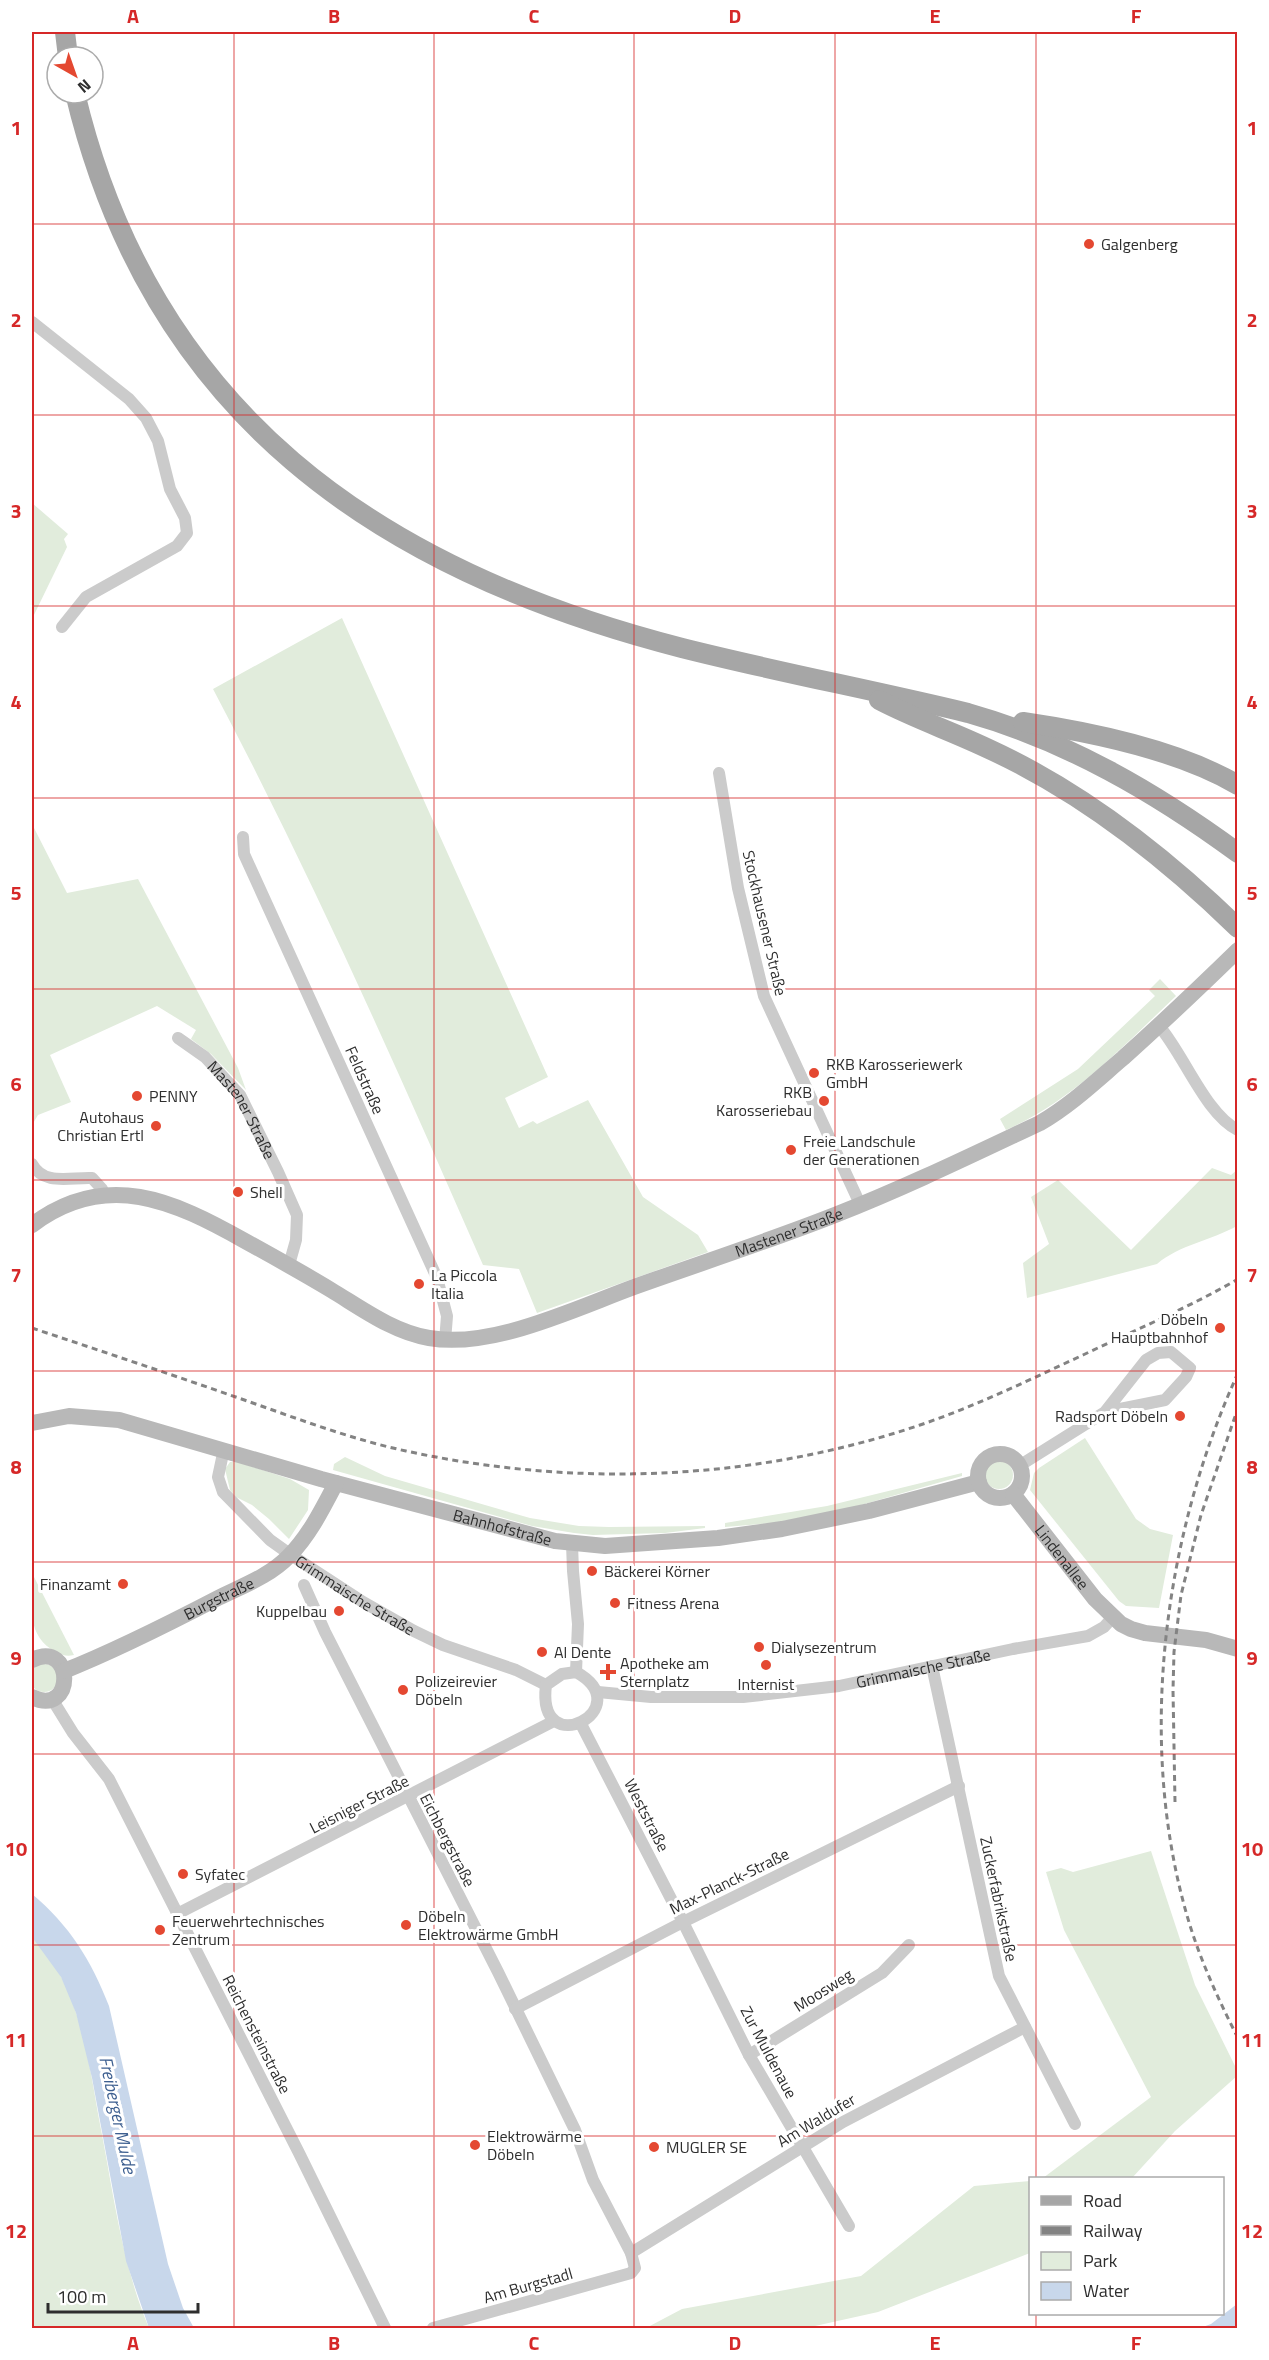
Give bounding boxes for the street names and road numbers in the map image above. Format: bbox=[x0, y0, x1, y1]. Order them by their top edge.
street label: Stockhausener Straße bbox=[737, 848, 793, 998]
street label: Feldstraße bbox=[339, 1042, 391, 1118]
street label: Mastener Straße bbox=[202, 1055, 282, 1163]
street label: Mastener Straße bbox=[731, 1201, 846, 1263]
street label: Bahnhofstraße bbox=[450, 1503, 555, 1552]
street label: Lindenallee bbox=[1029, 1519, 1095, 1595]
street label: Grimmaische Straße bbox=[290, 1549, 419, 1641]
street label: Burgstraße bbox=[179, 1571, 258, 1626]
street label: Grimmaische Straße bbox=[854, 1642, 993, 1694]
street label: Leisniger Straße bbox=[305, 1769, 413, 1839]
street label: Weststraße bbox=[618, 1774, 676, 1856]
street label: Eichbergstraße bbox=[414, 1789, 482, 1891]
street label: Zuckerfabrikstraße bbox=[974, 1834, 1024, 1964]
street label: Max-Planck-Straße bbox=[665, 1842, 793, 1920]
street label: Moosweg bbox=[789, 1962, 857, 2018]
street label: Reichensteinstraße bbox=[217, 1970, 297, 2098]
street label: Zur Muldenaue bbox=[735, 2002, 803, 2102]
street label: Am Waldufer bbox=[772, 2087, 860, 2153]
street label: Am Burgstadl bbox=[481, 2261, 575, 2309]

